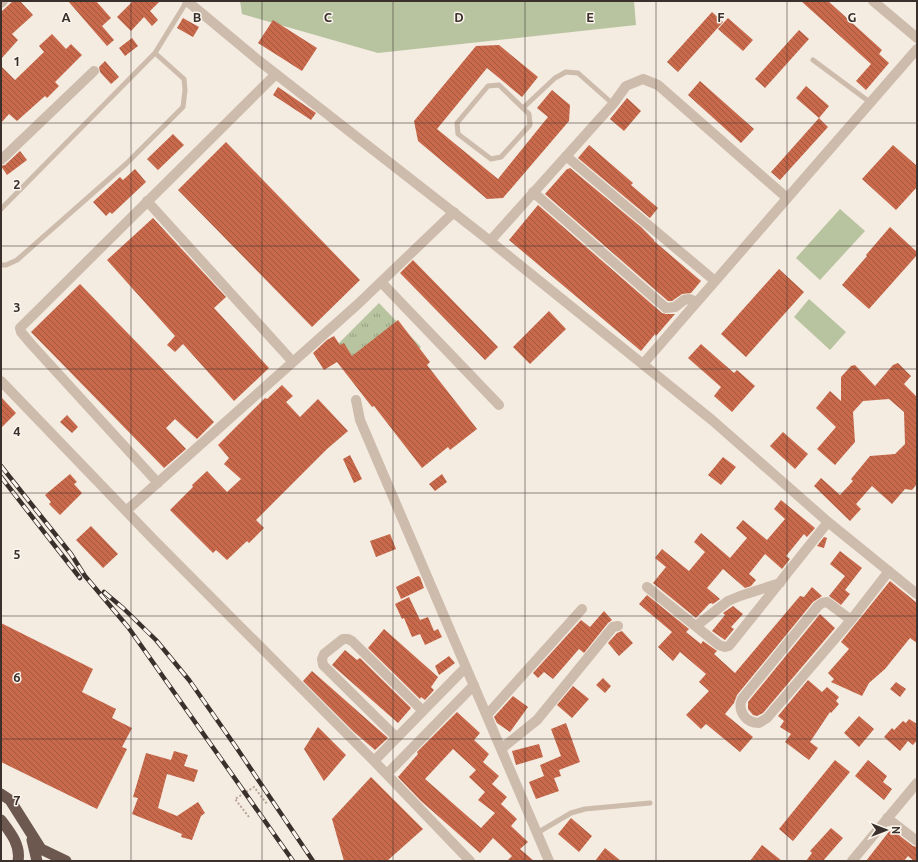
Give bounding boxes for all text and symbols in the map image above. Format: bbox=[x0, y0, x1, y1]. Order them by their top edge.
text: A bbox=[61, 10, 71, 24]
text: B bbox=[193, 10, 202, 24]
text: C bbox=[324, 10, 333, 24]
text: D bbox=[454, 10, 464, 24]
text: E bbox=[586, 10, 594, 24]
text: F bbox=[717, 10, 725, 24]
text: G bbox=[848, 10, 857, 24]
text: 1 bbox=[13, 54, 21, 68]
text: 2 bbox=[13, 177, 21, 191]
text: 3 bbox=[13, 300, 21, 314]
text: 4 bbox=[13, 424, 21, 438]
text: 5 bbox=[13, 547, 21, 561]
text: 6 bbox=[13, 670, 21, 684]
text: 7 bbox=[13, 793, 21, 807]
north arrow bbox=[866, 810, 906, 850]
text: N bbox=[890, 826, 902, 834]

